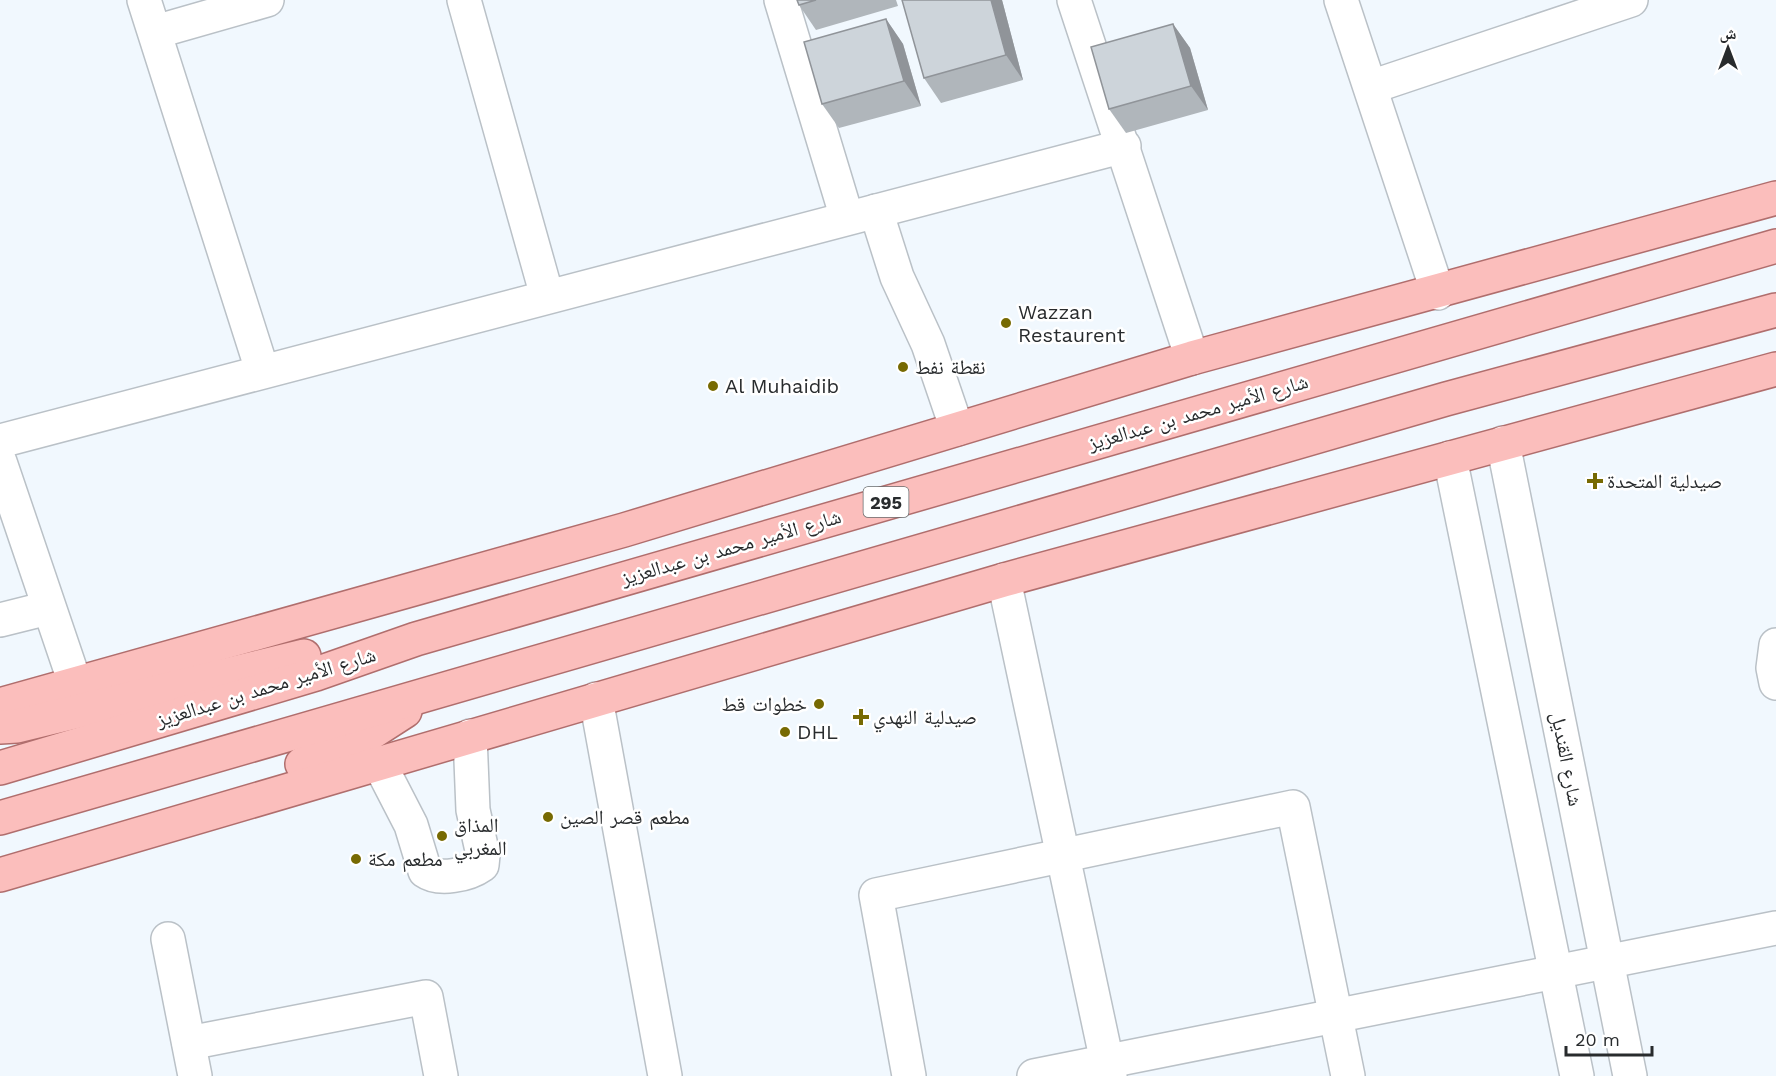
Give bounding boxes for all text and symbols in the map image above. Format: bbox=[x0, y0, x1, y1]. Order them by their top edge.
north arrow bbox=[1698, 18, 1758, 78]
text: ش bbox=[1720, 24, 1737, 43]
place label: Wazzan Restaurent bbox=[1018, 300, 1126, 347]
marker: Wazzan Restaurent bbox=[999, 316, 1013, 330]
place label: نقطة نفط bbox=[915, 355, 985, 379]
marker: نقطة نفط bbox=[896, 360, 910, 374]
street label: شارع الأمير محمد بن عبدالعزيز bbox=[1084, 369, 1311, 456]
place label: Al Muhaidib bbox=[725, 374, 839, 398]
marker: Al Muhaidib bbox=[706, 379, 720, 393]
place label: صيدلية المتحدة bbox=[1607, 469, 1722, 493]
marker: صيدلية المتحدة bbox=[1588, 474, 1602, 488]
road number: 295 bbox=[864, 487, 908, 517]
street label: شارع الأمير محمد بن عبدالعزيز bbox=[617, 504, 844, 591]
street label: شارع الأمير محمد بن عبدالعزيز bbox=[153, 642, 379, 733]
place label: خطوات قط bbox=[721, 692, 807, 716]
marker: خطوات قط bbox=[812, 697, 826, 711]
place label: صيدلية النهدي bbox=[873, 705, 977, 733]
marker: صيدلية النهدي bbox=[854, 710, 868, 724]
street label: شارع القنديل bbox=[1545, 710, 1588, 808]
place label: DHL bbox=[797, 720, 838, 744]
marker: DHL bbox=[778, 725, 792, 739]
place label: مطعم قصر الصين bbox=[560, 805, 690, 831]
marker: مطعم قصر الصين bbox=[541, 810, 555, 824]
place label: المذاق المغربي bbox=[454, 813, 507, 864]
marker: المذاق المغربي bbox=[435, 829, 449, 843]
place label: مطعم مكة bbox=[368, 847, 443, 873]
marker: مطعم مكة bbox=[349, 852, 363, 866]
scale bar bbox=[1566, 1019, 1652, 1057]
text: 20 m bbox=[1575, 1029, 1620, 1050]

